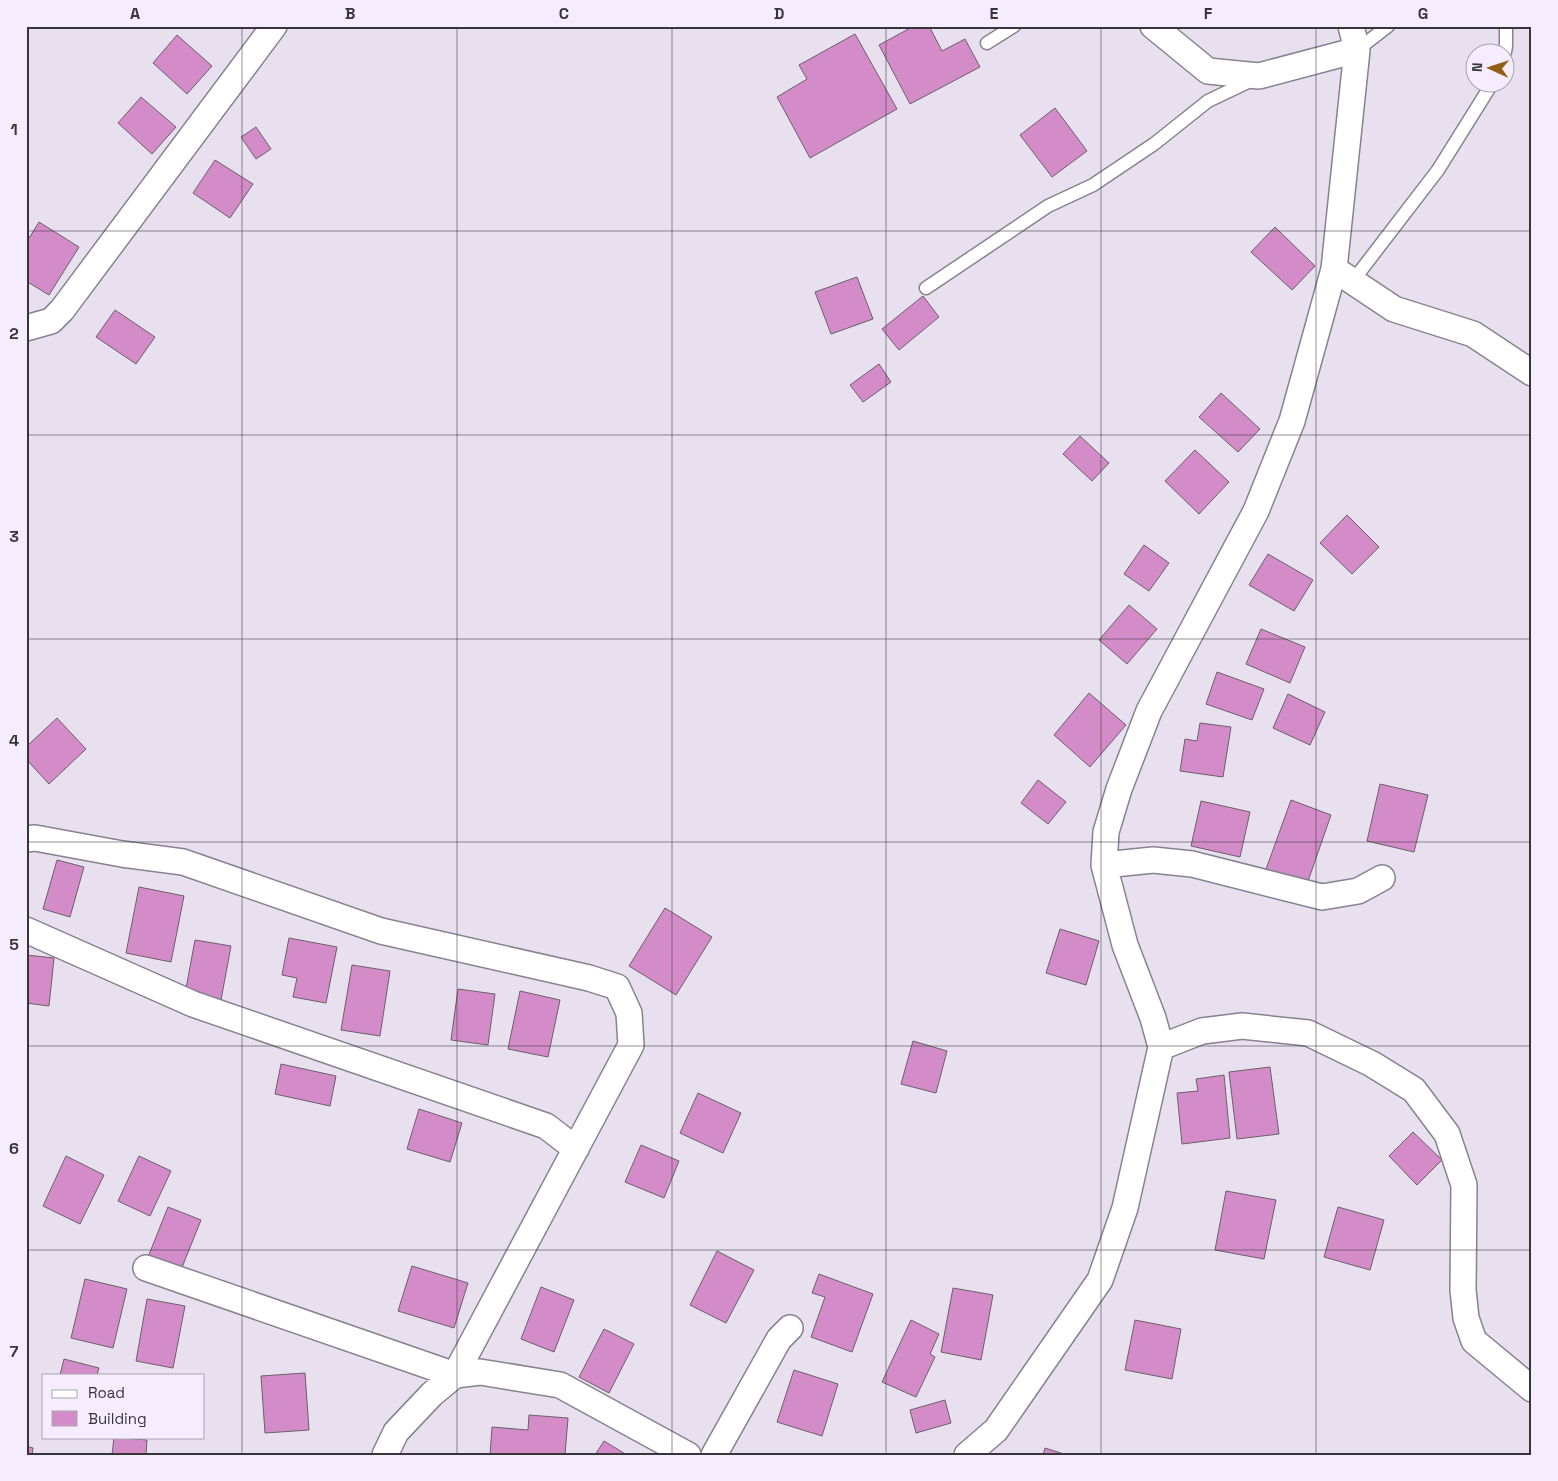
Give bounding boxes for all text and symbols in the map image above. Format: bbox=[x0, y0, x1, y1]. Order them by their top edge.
text: A bbox=[130, 3, 140, 24]
text: B bbox=[345, 3, 355, 24]
text: C bbox=[559, 3, 569, 24]
text: D bbox=[774, 3, 784, 24]
text: E bbox=[990, 3, 999, 24]
text: F bbox=[1204, 3, 1213, 24]
text: G bbox=[1418, 3, 1428, 24]
north arrow bbox=[1466, 42, 1516, 92]
text: N bbox=[1468, 62, 1486, 72]
text: 1 bbox=[10, 119, 18, 140]
text: 2 bbox=[9, 323, 19, 344]
text: 3 bbox=[9, 526, 19, 547]
text: 4 bbox=[9, 730, 19, 751]
text: 5 bbox=[9, 934, 19, 955]
text: 6 bbox=[9, 1138, 19, 1159]
text: 7 bbox=[10, 1341, 19, 1362]
legend bbox=[42, 1374, 205, 1438]
text: Road bbox=[88, 1383, 125, 1402]
text: Building bbox=[88, 1409, 147, 1428]

